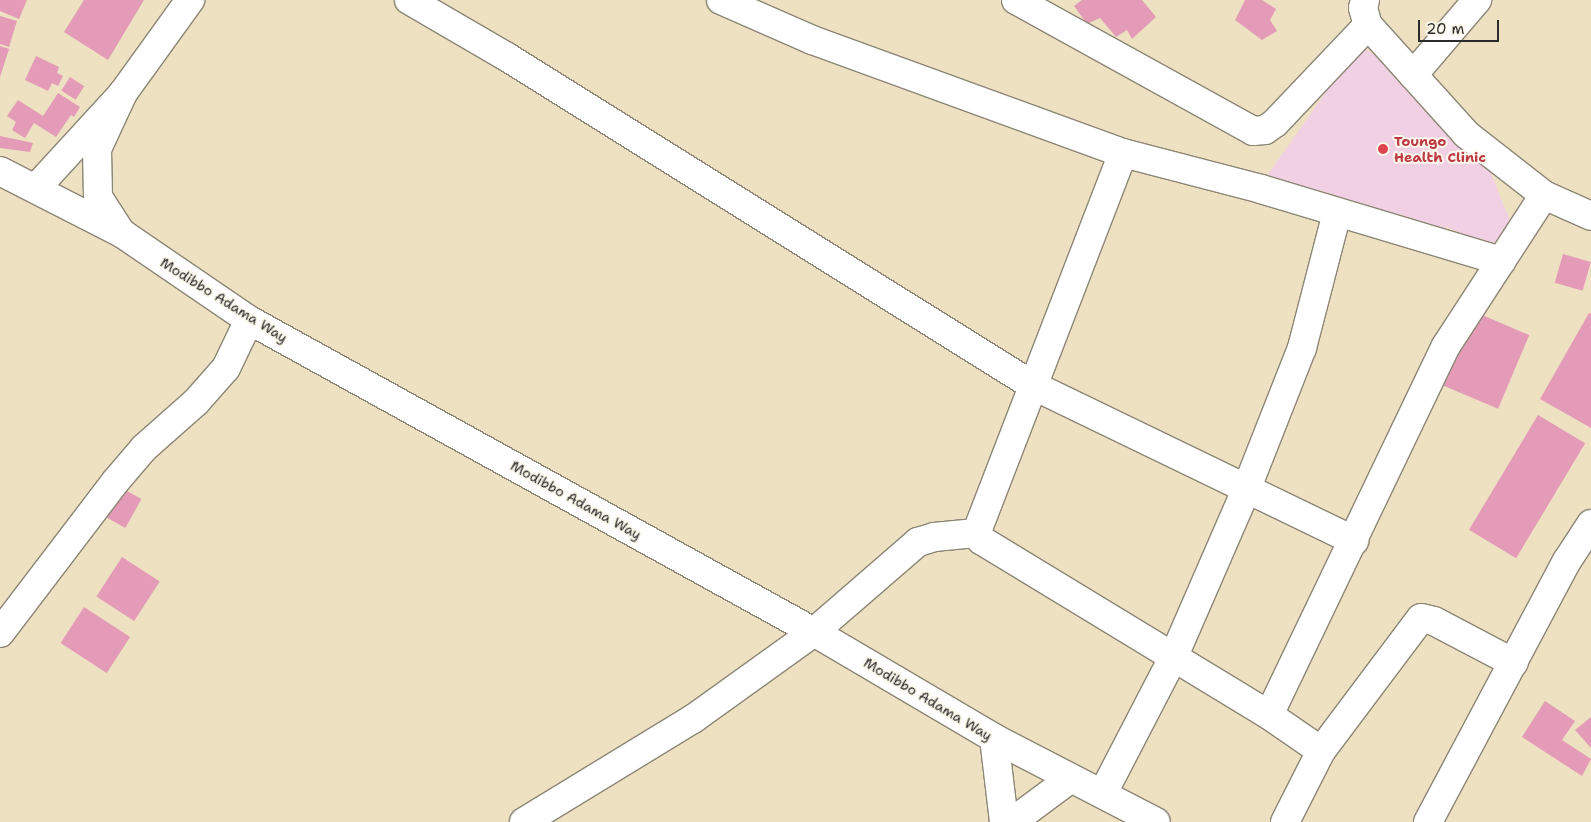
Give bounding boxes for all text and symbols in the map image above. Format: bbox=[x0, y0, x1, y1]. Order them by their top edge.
scale bar bbox=[1421, 10, 1502, 42]
text: 20 m bbox=[1426, 19, 1465, 39]
place label: Toungo Health Clinic bbox=[1394, 133, 1486, 166]
marker: Toungo Health Clinic bbox=[1376, 142, 1390, 156]
street label: Modibbo Adama Way bbox=[157, 254, 291, 346]
street label: Modibbo Adama Way bbox=[508, 457, 644, 543]
street label: Modibbo Adama Way bbox=[861, 654, 995, 744]

